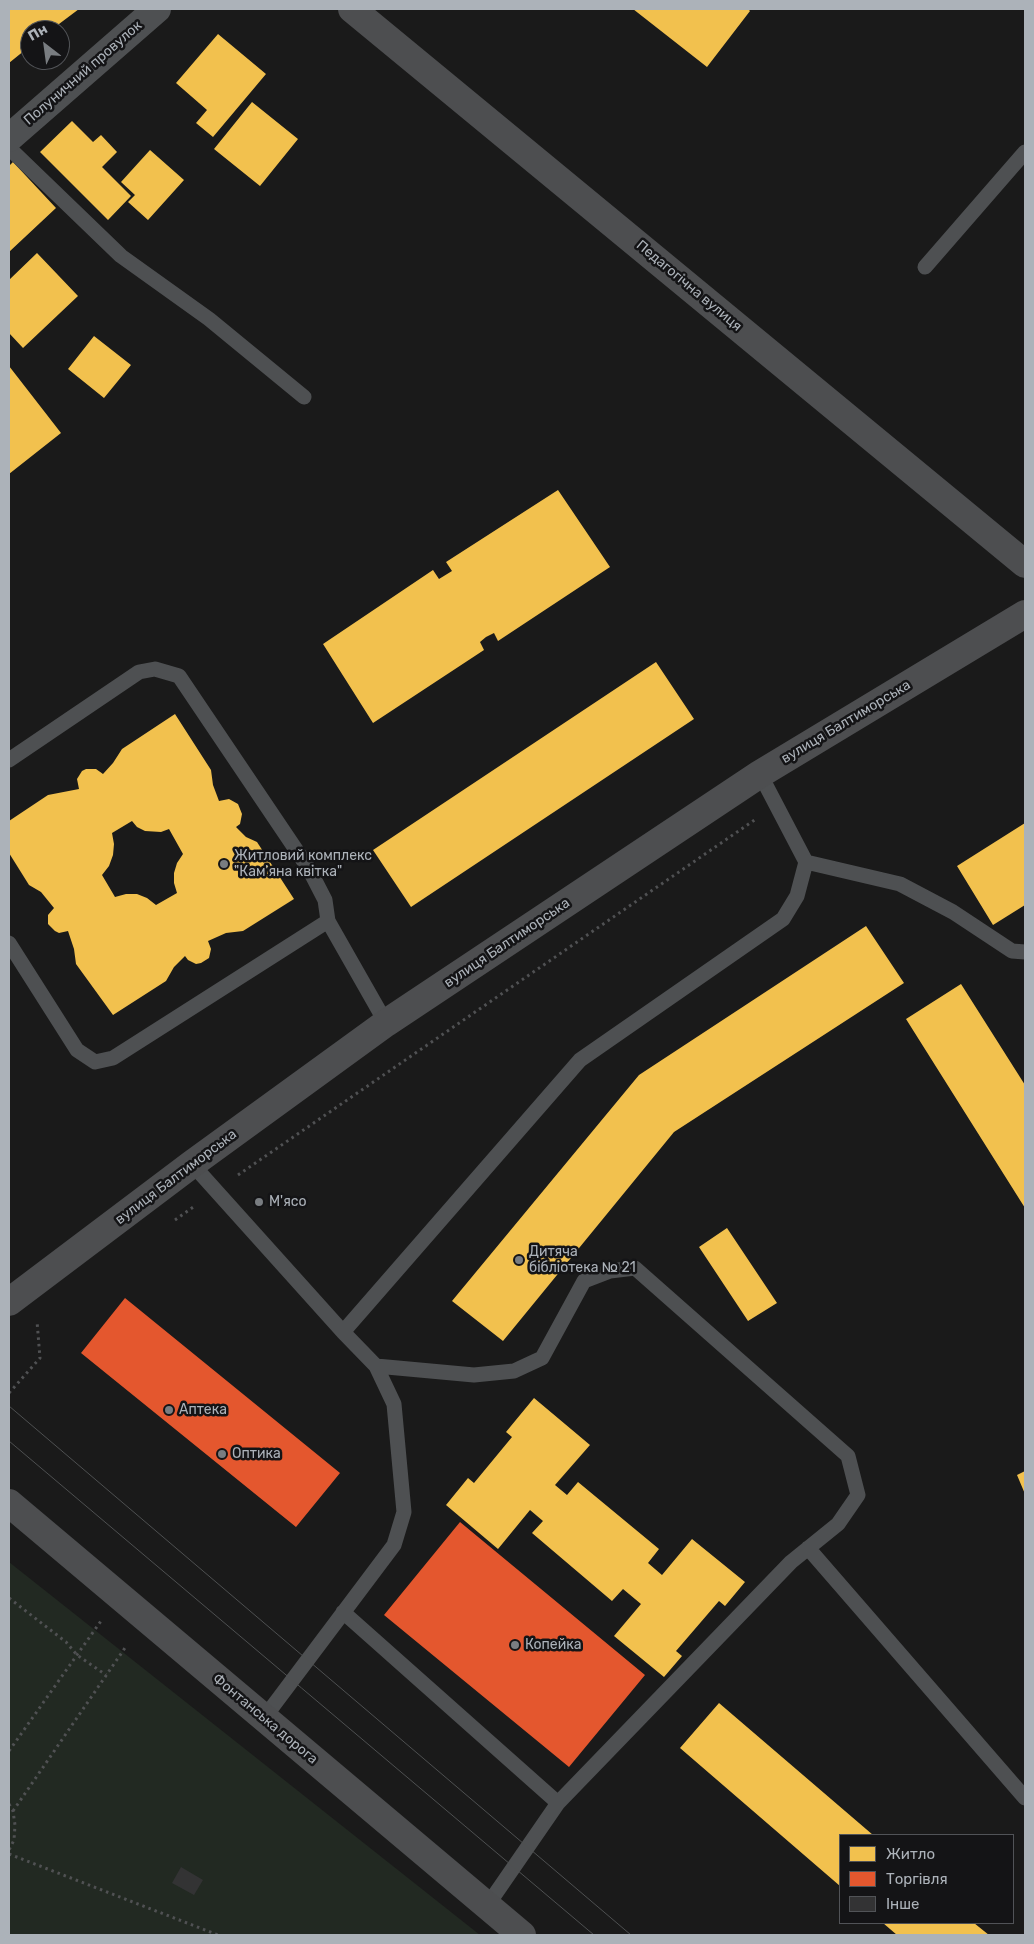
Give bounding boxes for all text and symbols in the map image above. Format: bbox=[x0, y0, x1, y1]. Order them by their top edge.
street label: Полуничний провулок bbox=[21, 17, 145, 129]
north arrow bbox=[20, 20, 70, 70]
text: Пн bbox=[25, 20, 50, 45]
street label: Педагогічна вулиця bbox=[633, 237, 745, 335]
street label: вулиця Балтиморська bbox=[778, 677, 914, 767]
place label: Житловий комплекс "Кам'яна квітка" bbox=[234, 848, 372, 880]
marker: Житловий комплекс "Кам'яна квітка" bbox=[218, 858, 230, 870]
street label: вулиця Балтиморська bbox=[441, 895, 573, 991]
street label: вулиця Балтиморська bbox=[112, 1126, 240, 1228]
place label: М'ясо bbox=[269, 1194, 307, 1210]
marker: М'ясо bbox=[253, 1196, 265, 1208]
place label: Дитяча бібліотека № 21 bbox=[529, 1244, 636, 1276]
marker: Дитяча бібліотека № 21 bbox=[513, 1254, 525, 1266]
place label: Аптека bbox=[179, 1402, 227, 1418]
marker: Аптека bbox=[163, 1404, 175, 1416]
place label: Оптика bbox=[232, 1446, 281, 1462]
marker: Оптика bbox=[216, 1448, 228, 1460]
place label: Копейка bbox=[525, 1637, 581, 1653]
marker: Копейка bbox=[509, 1639, 521, 1651]
street label: Фонтанська дорога bbox=[209, 1670, 321, 1768]
legend bbox=[839, 1834, 1014, 1924]
text: Житло bbox=[886, 1845, 935, 1863]
text: Торгівля bbox=[886, 1870, 948, 1888]
text: Інше bbox=[886, 1895, 919, 1913]

